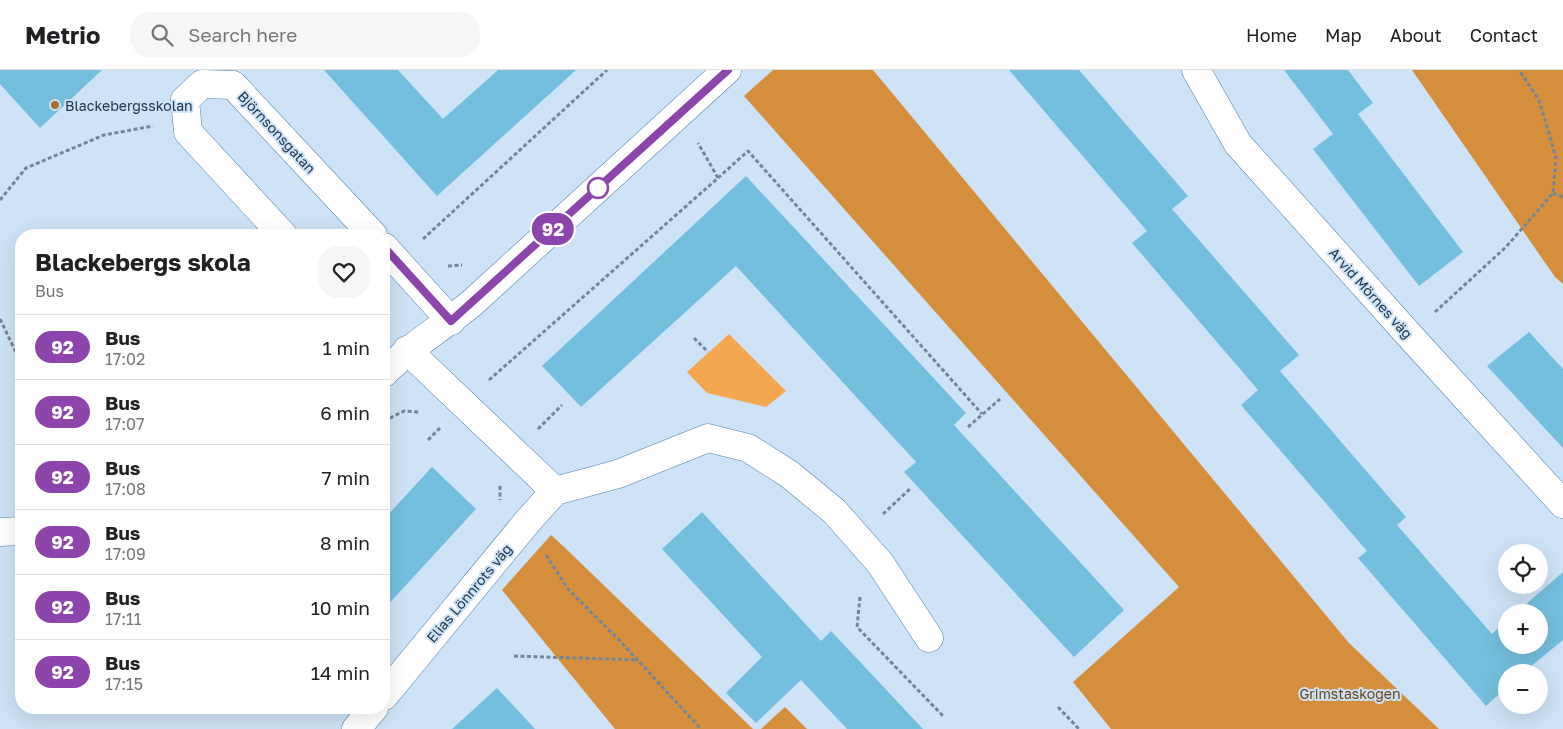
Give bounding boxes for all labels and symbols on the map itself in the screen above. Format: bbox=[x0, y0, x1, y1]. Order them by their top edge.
street label: Björnsonsgatan bbox=[235, 87, 319, 177]
place label: Blackebergsskolan bbox=[65, 97, 193, 114]
marker: Blackebergsskolan bbox=[49, 99, 61, 111]
unlabelled marker bbox=[587, 177, 609, 199]
line badge: 92 bbox=[530, 213, 576, 245]
street label: Arvid Mörnes väg bbox=[1326, 244, 1416, 342]
street label: Elias Lönnrots väg bbox=[423, 540, 515, 646]
park label: Grimstaskogen bbox=[1299, 685, 1401, 702]

